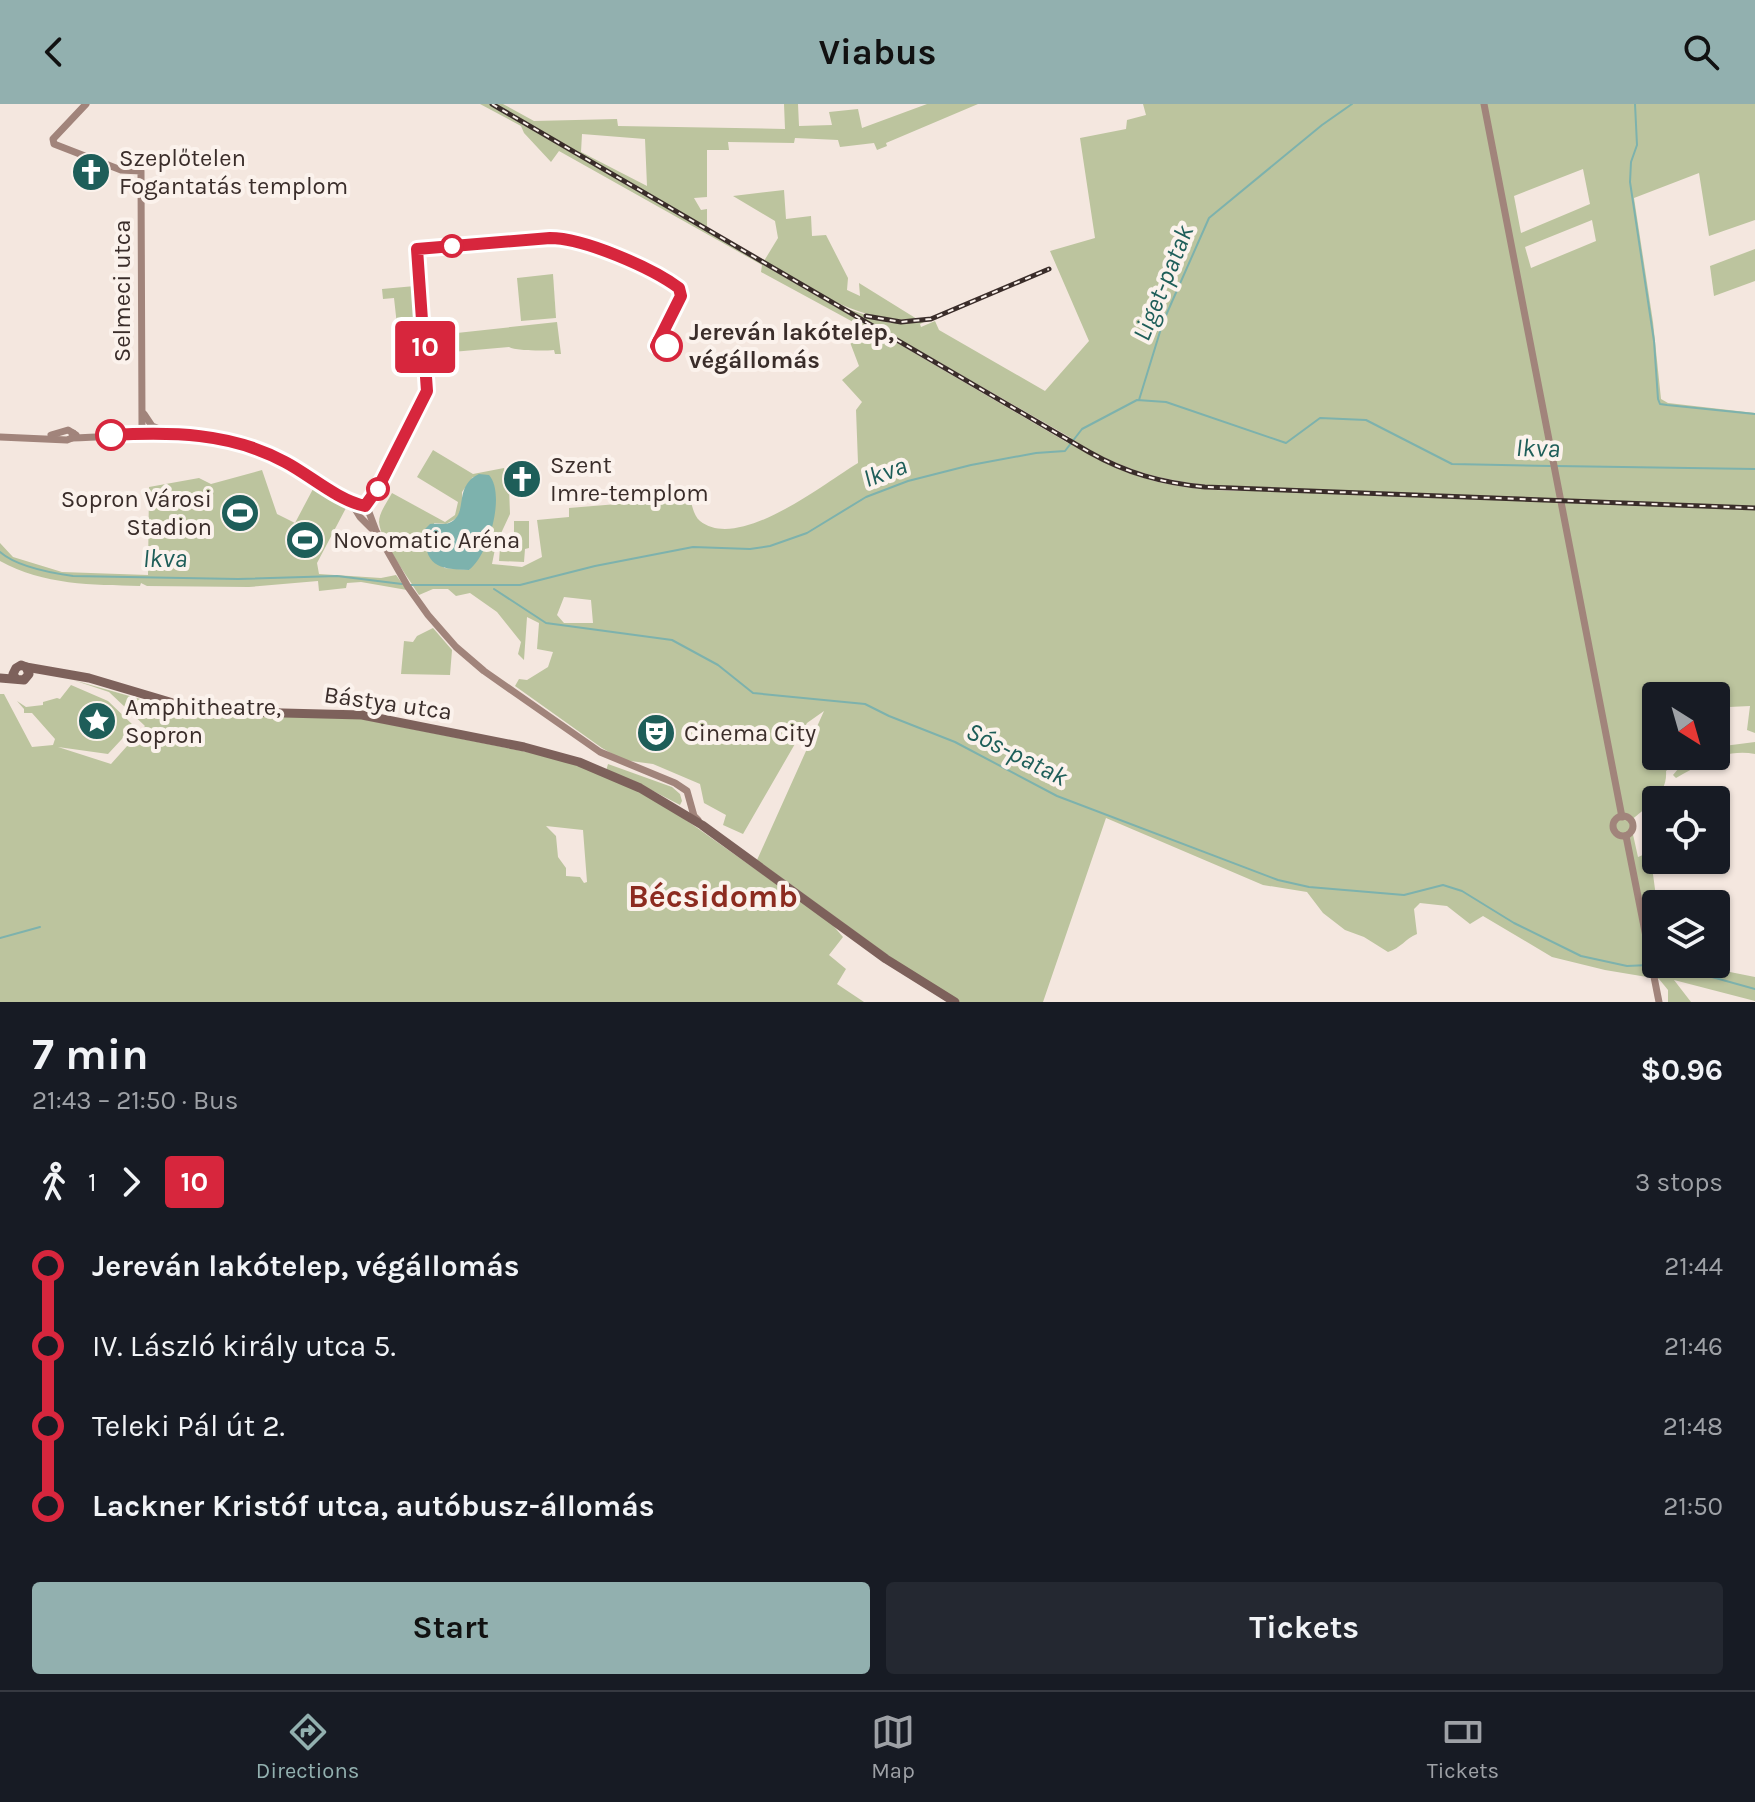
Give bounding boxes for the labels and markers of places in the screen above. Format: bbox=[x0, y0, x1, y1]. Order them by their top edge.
place label: Szeplőtelen Fogantatás templom bbox=[119, 144, 348, 200]
church icon: Szeplőtelen Fogantatás templom bbox=[70, 151, 112, 193]
unlabelled marker bbox=[441, 235, 463, 257]
place label: Jereván lakótelep, végállomás bbox=[689, 318, 894, 374]
marker: Jereván lakótelep, végállomás bbox=[652, 331, 682, 361]
unlabelled marker bbox=[96, 420, 126, 450]
place label: Szent Imre-templom bbox=[550, 451, 709, 507]
church icon: Szent Imre-templom bbox=[501, 458, 543, 500]
unlabelled marker bbox=[367, 478, 389, 500]
place label: Sopron Városi Stadion bbox=[61, 485, 212, 541]
sports icon: Sopron Városi Stadion bbox=[219, 492, 261, 534]
sports icon: Novomatic Aréna bbox=[284, 519, 326, 561]
place label: Novomatic Aréna bbox=[333, 526, 520, 554]
place label: Amphitheatre, Sopron bbox=[125, 693, 281, 749]
place icon: Amphitheatre, Sopron bbox=[76, 700, 118, 742]
theatre icon: Cinema City bbox=[635, 712, 677, 754]
place label: Cinema City bbox=[684, 719, 816, 747]

